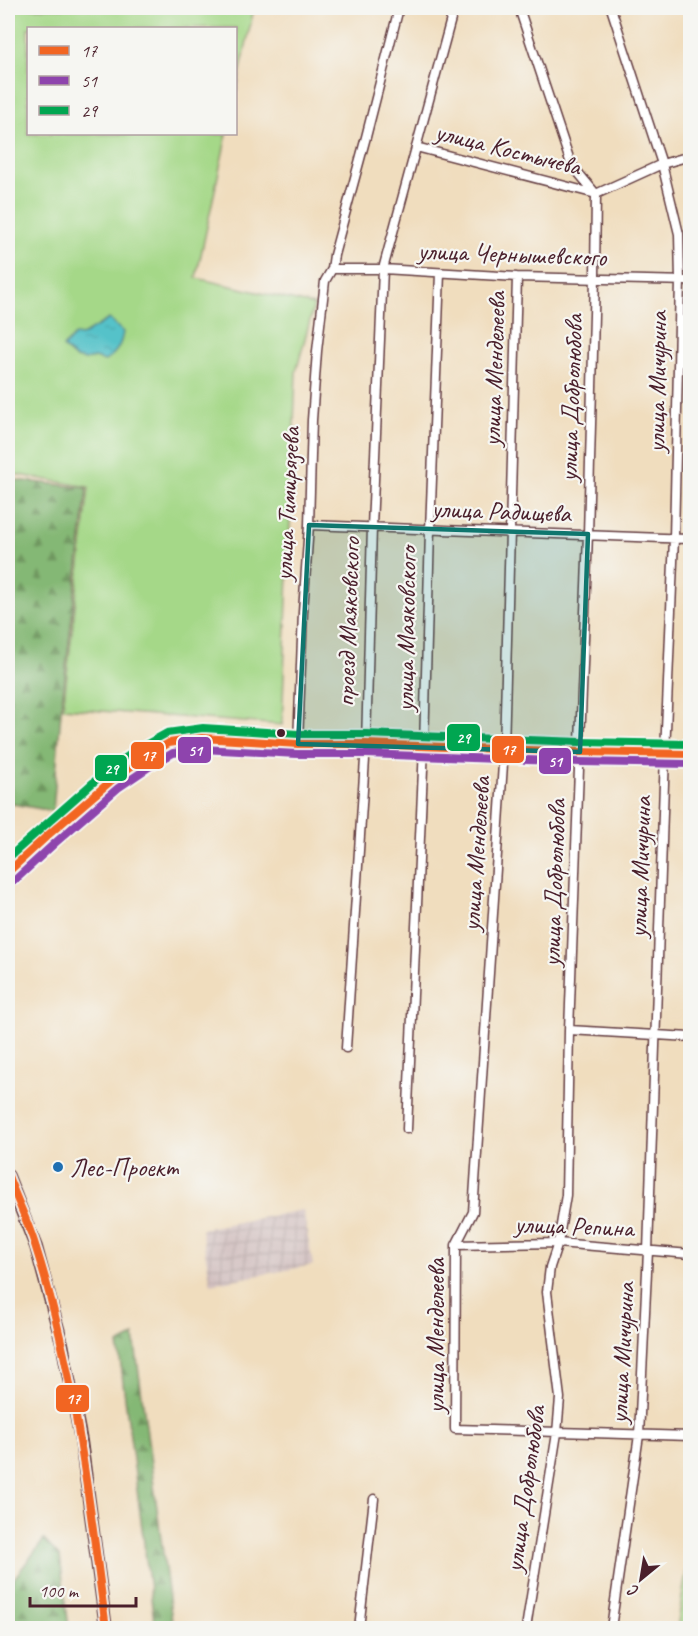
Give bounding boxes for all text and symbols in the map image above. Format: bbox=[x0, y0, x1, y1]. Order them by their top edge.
legend bbox=[27, 27, 237, 135]
text: 17 bbox=[81, 40, 98, 62]
text: 51 bbox=[81, 70, 98, 92]
text: 29 bbox=[81, 100, 99, 122]
street label: улица Костычева bbox=[430, 115, 586, 183]
street label: улица Чернышевского bbox=[415, 234, 609, 274]
street label: улица Менделеева bbox=[475, 290, 513, 449]
street label: улица Мичурина bbox=[639, 309, 675, 455]
street label: улица Добролюбова bbox=[552, 312, 590, 484]
street label: улица Тимирязева bbox=[266, 425, 308, 584]
street label: улица Радищева bbox=[429, 492, 573, 530]
street label: проезд Маяковского bbox=[329, 535, 368, 707]
street label: улица Маяковского bbox=[388, 543, 424, 714]
line badge: 29 bbox=[446, 723, 481, 752]
unlabelled marker bbox=[275, 727, 287, 739]
text: 29 bbox=[456, 728, 472, 748]
line badge: 17 bbox=[491, 735, 525, 764]
line badge: 51 bbox=[177, 736, 212, 764]
text: 17 bbox=[501, 740, 517, 760]
line badge: 17 bbox=[130, 741, 165, 770]
text: 51 bbox=[188, 741, 204, 761]
text: 17 bbox=[141, 746, 157, 766]
line badge: 51 bbox=[538, 747, 572, 775]
text: 51 bbox=[548, 752, 564, 772]
line badge: 29 bbox=[94, 754, 128, 782]
text: 29 bbox=[104, 759, 120, 779]
street label: улица Менделеева bbox=[454, 774, 498, 934]
street label: улица Мичурина bbox=[621, 794, 659, 940]
street label: улица Добролюбова bbox=[535, 797, 573, 969]
place label: Лес-Проект bbox=[70, 1151, 180, 1184]
marker: Лес-Проект bbox=[51, 1160, 65, 1174]
street label: улица Репина bbox=[512, 1207, 636, 1245]
street label: улица Менделеева bbox=[419, 1257, 452, 1415]
street label: улица Мичурина bbox=[602, 1280, 642, 1426]
line badge: 17 bbox=[55, 1384, 90, 1413]
text: 17 bbox=[66, 1389, 82, 1409]
street label: улица Добролюбова bbox=[497, 1402, 553, 1576]
north arrow bbox=[611, 1549, 671, 1609]
scale bar bbox=[30, 1570, 136, 1608]
text: С bbox=[624, 1579, 642, 1602]
text: 100 m bbox=[39, 1580, 80, 1602]

